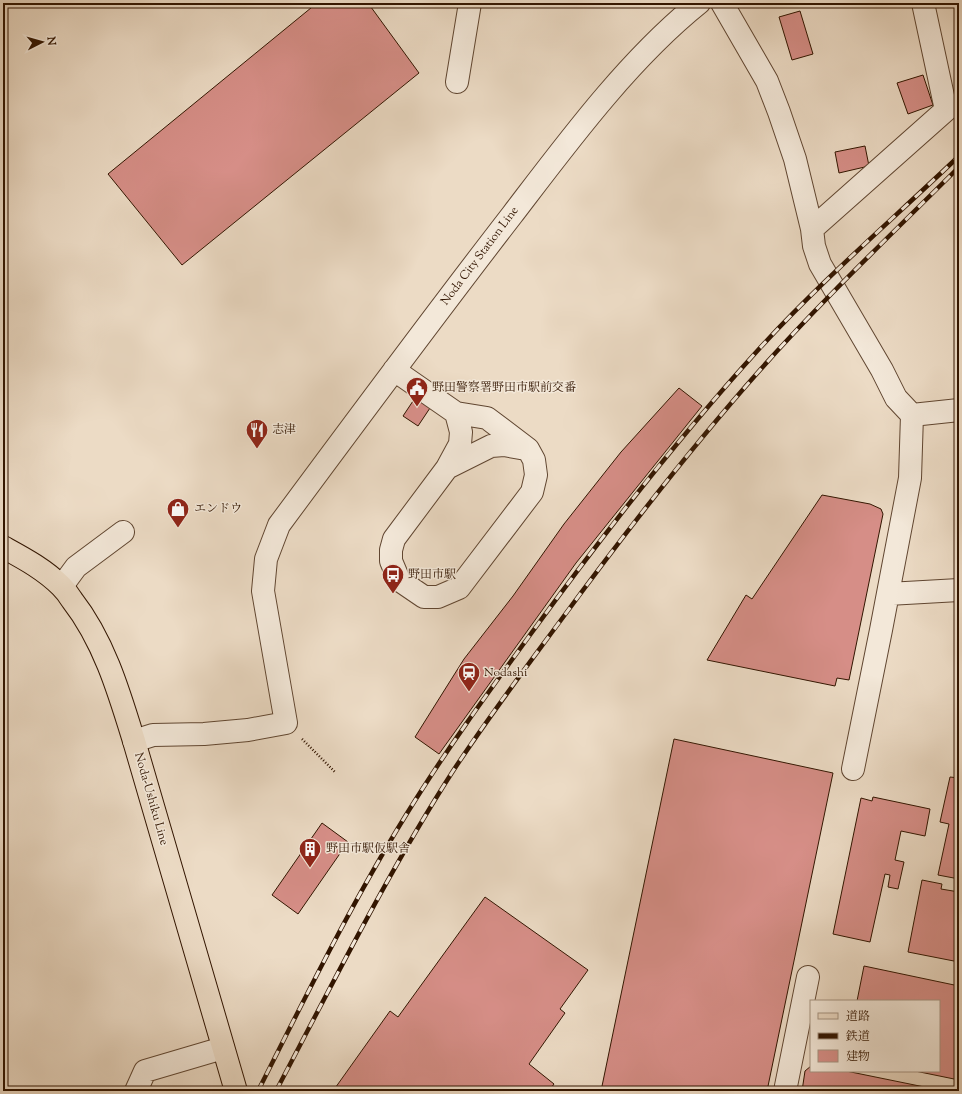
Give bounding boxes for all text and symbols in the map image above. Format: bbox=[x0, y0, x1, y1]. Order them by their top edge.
north arrow bbox=[22, 22, 62, 62]
text: N bbox=[42, 35, 59, 46]
street label: Noda City Station Line bbox=[437, 202, 524, 309]
public building icon: 野田警察署野田市駅前交番 bbox=[404, 375, 430, 408]
place label: 野田警察署野田市駅前交番 bbox=[432, 379, 576, 397]
restaurant icon: 志津 bbox=[244, 417, 270, 450]
place label: 志津 bbox=[272, 421, 296, 439]
shop icon: エンドウ bbox=[165, 496, 191, 529]
place label: エンドウ bbox=[194, 500, 242, 518]
bus stop icon: 野田市駅 bbox=[380, 562, 406, 595]
place label: 野田市駅 bbox=[408, 566, 456, 584]
station icon: Nodashi bbox=[456, 660, 482, 693]
place label: Nodashi bbox=[484, 664, 528, 682]
street label: Noda-Ushiku Line bbox=[129, 750, 173, 848]
building icon: 野田市駅仮駅舎 bbox=[297, 836, 323, 869]
place label: 野田市駅仮駅舎 bbox=[326, 840, 410, 858]
legend bbox=[810, 1000, 940, 1072]
text: 道路 bbox=[846, 1008, 870, 1026]
text: 鉄道 bbox=[845, 1028, 870, 1046]
text: 建物 bbox=[846, 1048, 870, 1066]

